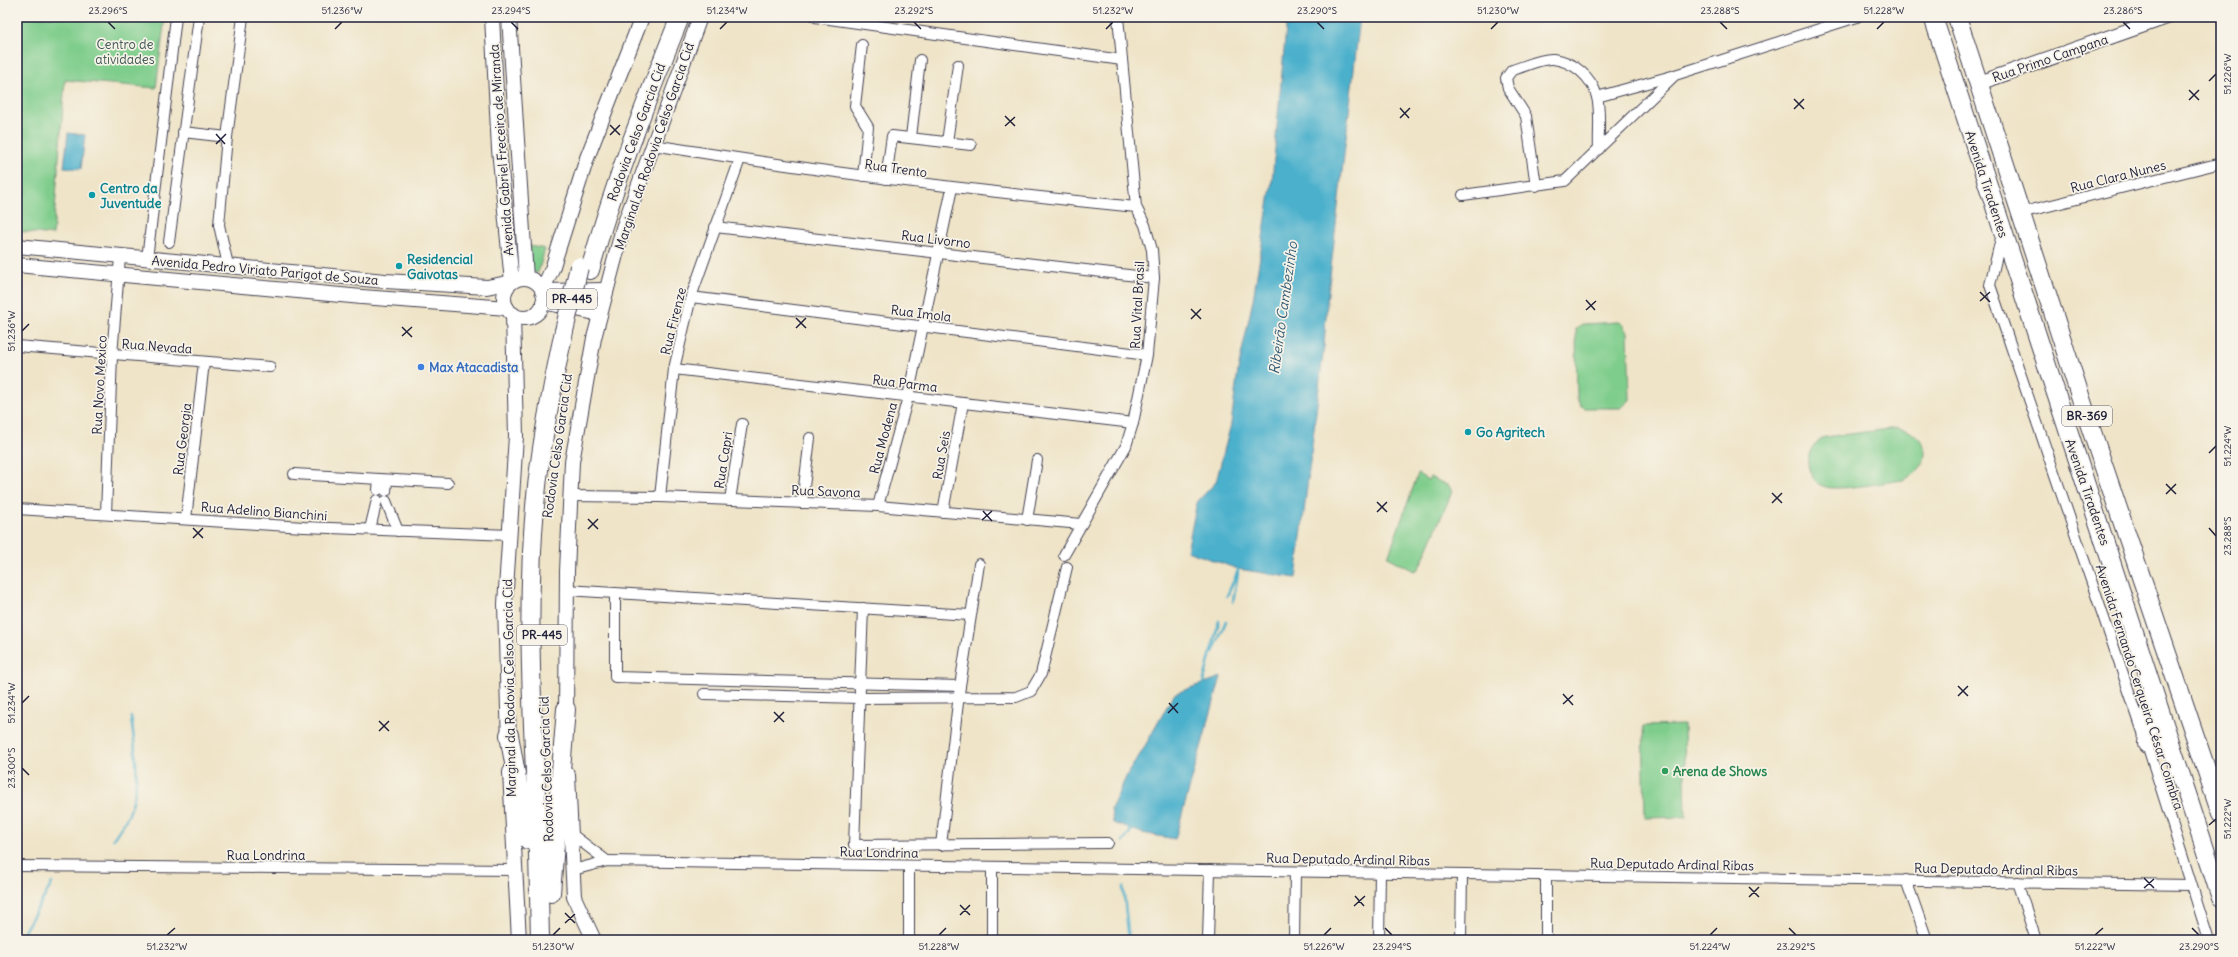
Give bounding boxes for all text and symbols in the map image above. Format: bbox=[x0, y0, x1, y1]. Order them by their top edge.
text: 23.296°S bbox=[88, 4, 128, 17]
text: 51.236°W bbox=[321, 4, 363, 17]
text: 23.294°S bbox=[491, 4, 531, 17]
text: 51.234°W bbox=[706, 4, 748, 17]
text: 23.292°S bbox=[895, 4, 934, 17]
text: 51.232°W bbox=[1093, 4, 1133, 17]
text: 23.290°S bbox=[1297, 4, 1337, 17]
text: 51.230°W bbox=[1477, 4, 1519, 17]
text: 23.288°S bbox=[1700, 4, 1740, 17]
text: 51.228°W bbox=[1864, 4, 1904, 17]
text: 23.286°S bbox=[2103, 4, 2143, 17]
street label: Rua Primo Campana bbox=[1990, 31, 2110, 86]
park label: Centro de atividades bbox=[95, 36, 155, 68]
street label: Marginal da Rodovia Celso Garcia Cid bbox=[611, 40, 698, 252]
street label: Avenida Gabriel Freceiro de Miranda bbox=[486, 43, 517, 256]
text: 51.226°W bbox=[2221, 54, 2234, 94]
street label: Rodovia Celso Garcia Cid bbox=[604, 60, 670, 204]
street label: Avenida Tiradentes bbox=[1961, 128, 2012, 240]
street label: Rua Trento bbox=[863, 156, 928, 181]
street label: Rua Clara Nunes bbox=[2069, 156, 2168, 197]
place label: Centro da Juventude bbox=[100, 180, 161, 212]
marker: Centro da Juventude bbox=[87, 190, 97, 200]
street label: Rua Livorno bbox=[900, 227, 972, 252]
water label: Ribeirão Cambezinho bbox=[1265, 239, 1301, 375]
place label: Residencial Gaivotas bbox=[407, 251, 473, 283]
street label: Avenida Pedro Viriato Parigot de Souza bbox=[151, 252, 379, 289]
marker: Residencial Gaivotas bbox=[394, 261, 404, 271]
street label: Rua Vital Brasil bbox=[1127, 261, 1148, 349]
street label: Rua Firenze bbox=[657, 286, 690, 357]
road number: PR-445 bbox=[547, 289, 597, 309]
street label: Rua Imola bbox=[890, 301, 952, 326]
text: 51.236°W bbox=[5, 310, 18, 352]
street label: Rua Novo Mexico bbox=[88, 335, 111, 435]
street label: Rua Nevada bbox=[121, 336, 193, 357]
place label: Max Atacadista bbox=[429, 359, 519, 376]
marker: Max Atacadista bbox=[416, 362, 426, 372]
street label: Rua Parma bbox=[871, 371, 938, 396]
street label: Rodovia Celso Garcia Cid bbox=[539, 372, 576, 519]
street label: Rua Modena bbox=[866, 400, 901, 476]
street label: Rua Georgia bbox=[170, 402, 195, 476]
road number: BR-369 bbox=[2062, 406, 2112, 426]
place label: Go Agritech bbox=[1476, 424, 1545, 441]
text: 51.224°W bbox=[2221, 426, 2234, 466]
marker: Go Agritech bbox=[1463, 427, 1473, 437]
street label: Rua Seis bbox=[929, 429, 954, 481]
street label: Rua Capri bbox=[711, 430, 736, 490]
street label: Avenida Tiradentes bbox=[2061, 437, 2114, 548]
street label: Rua Savona bbox=[791, 482, 861, 501]
street label: Rua Adelino Bianchini bbox=[200, 499, 328, 524]
text: 23.288°S bbox=[2221, 516, 2234, 556]
street label: Avenida Fernando Cerqueira César Coimbra bbox=[2092, 562, 2187, 812]
street label: Marginal da Rodovia Celso Garcia Cid bbox=[499, 578, 520, 797]
road number: PR-445 bbox=[517, 625, 567, 645]
text: 51.234°W bbox=[5, 682, 18, 724]
street label: Rodovia Celso Garcia Cid bbox=[535, 696, 558, 842]
text: 23.300°S bbox=[5, 747, 18, 788]
place label: Arena de Shows bbox=[1673, 763, 1767, 780]
marker: Arena de Shows bbox=[1660, 766, 1670, 776]
text: 51.222°W bbox=[2221, 799, 2234, 839]
street label: Rua Londrina bbox=[839, 843, 919, 862]
street label: Rua Londrina bbox=[227, 847, 305, 864]
street label: Rua Deputado Ardinal Ribas bbox=[1266, 850, 1430, 869]
street label: Rua Deputado Ardinal Ribas bbox=[1590, 855, 1754, 874]
street label: Rua Deputado Ardinal Ribas bbox=[1914, 860, 2078, 879]
text: 51.232°W bbox=[147, 940, 187, 953]
text: 51.230°W bbox=[532, 940, 574, 953]
text: 51.228°W bbox=[919, 940, 959, 953]
text: 51.226°W bbox=[1304, 940, 1344, 953]
text: 23.294°S bbox=[1372, 940, 1412, 953]
text: 51.224°W bbox=[1690, 940, 1730, 953]
text: 23.292°S bbox=[1777, 940, 1816, 953]
text: 51.222°W bbox=[2075, 940, 2115, 953]
text: 23.290°S bbox=[2179, 940, 2219, 953]

